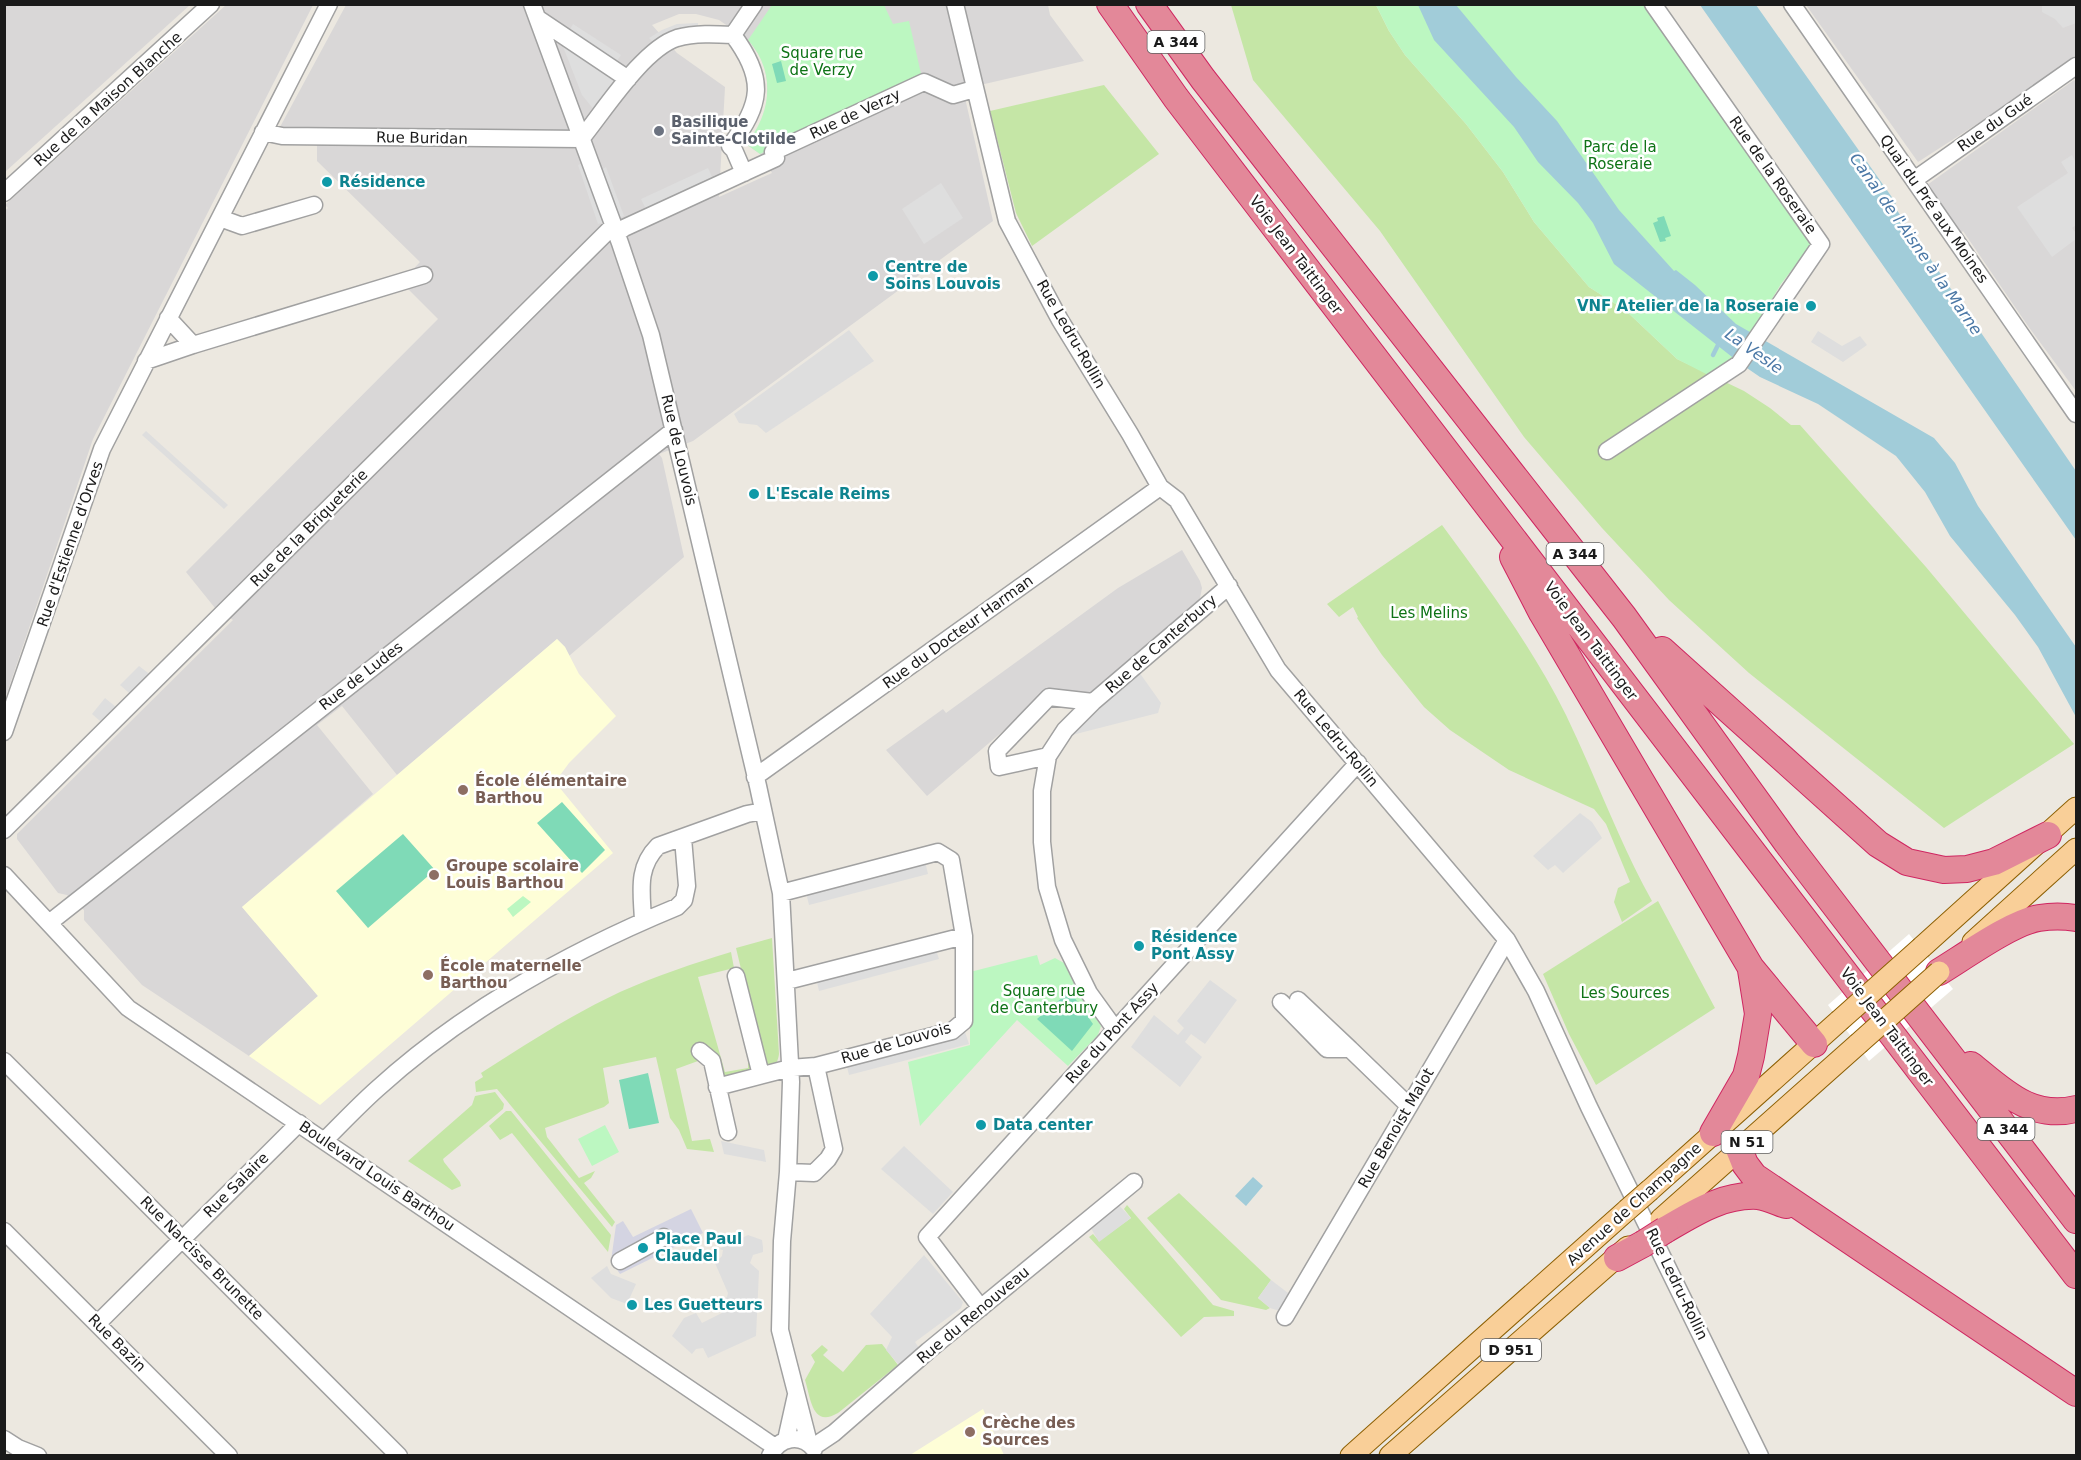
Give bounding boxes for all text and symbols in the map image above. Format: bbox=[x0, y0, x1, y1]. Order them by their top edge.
street label: Rue de la Maison Blanche bbox=[30, 28, 186, 170]
road number: A 344 bbox=[1148, 31, 1204, 53]
park label: Square rue de Verzy bbox=[781, 44, 863, 79]
street label: Rue de Verzy bbox=[807, 85, 903, 143]
street label: Rue du Gué bbox=[1954, 91, 2036, 155]
place label: Basilique Sainte-Clotilde bbox=[671, 113, 796, 148]
street label: Rue de la Roseraie bbox=[1726, 113, 1820, 237]
marker: Basilique Sainte-Clotilde bbox=[652, 124, 666, 138]
street label: Rue Buridan bbox=[376, 128, 468, 148]
street label: Quai du Pré aux Moines bbox=[1876, 131, 1992, 287]
park label: Parc de la Roseraie bbox=[1583, 138, 1657, 173]
water label: Canal de l'Aisne à la Marne bbox=[1846, 149, 1986, 339]
place label: Résidence bbox=[339, 173, 425, 191]
marker: Résidence bbox=[320, 175, 334, 189]
street label: Voie Jean Taittinger bbox=[1245, 192, 1347, 319]
place label: Centre de Soins Louvois bbox=[885, 258, 1001, 293]
marker: Centre de Soins Louvois bbox=[866, 269, 880, 283]
street label: Rue Ledru-Rollin bbox=[1033, 277, 1109, 391]
place label: VNF Atelier de la Roseraie bbox=[1577, 297, 1799, 315]
marker: VNF Atelier de la Roseraie bbox=[1804, 299, 1818, 313]
water label: La Vesle bbox=[1721, 324, 1787, 378]
street label: Rue de Louvois bbox=[657, 393, 701, 508]
street label: Rue d'Estienne d'Orves bbox=[33, 459, 107, 629]
street label: Rue de la Briqueterie bbox=[247, 466, 371, 590]
place label: L'Escale Reims bbox=[766, 485, 890, 503]
marker: L'Escale Reims bbox=[747, 487, 761, 501]
road number: A 344 bbox=[1546, 543, 1604, 565]
street label: Rue du Docteur Harman bbox=[879, 571, 1037, 693]
street label: Voie Jean Taittinger bbox=[1540, 578, 1642, 705]
street label: Rue de Canterbury bbox=[1102, 591, 1220, 697]
park label: Les Melins bbox=[1390, 604, 1468, 622]
street label: Rue de Ludes bbox=[316, 638, 406, 714]
street label: Rue Ledru-Rollin bbox=[1290, 685, 1382, 791]
place label: École élémentaire Barthou bbox=[475, 771, 627, 807]
marker: École élémentaire Barthou bbox=[456, 783, 470, 797]
place label: Groupe scolaire Louis Barthou bbox=[446, 857, 579, 892]
marker: Groupe scolaire Louis Barthou bbox=[427, 868, 441, 882]
place label: Résidence Pont Assy bbox=[1151, 928, 1237, 963]
marker: Résidence Pont Assy bbox=[1132, 939, 1146, 953]
place label: École maternelle Barthou bbox=[440, 956, 582, 992]
street label: Voie Jean Taittinger bbox=[1836, 964, 1938, 1091]
marker: École maternelle Barthou bbox=[421, 968, 435, 982]
street label: Rue du Pont Assy bbox=[1062, 979, 1162, 1087]
park label: Square rue de Canterbury bbox=[990, 982, 1098, 1017]
park label: Les Sources bbox=[1580, 984, 1670, 1002]
street label: Rue de Louvois bbox=[839, 1019, 953, 1067]
street label: Rue Benoist Malot bbox=[1354, 1065, 1438, 1191]
place label: Data center bbox=[993, 1116, 1093, 1134]
street label: Boulevard Louis Barthou bbox=[296, 1117, 458, 1235]
marker: Data center bbox=[974, 1118, 988, 1132]
road number: A 344 bbox=[1978, 1118, 2034, 1140]
road number: N 51 bbox=[1722, 1131, 1772, 1153]
street label: Avenue de Champagne bbox=[1563, 1139, 1705, 1269]
street label: Rue Salaire bbox=[200, 1149, 272, 1221]
street label: Rue Narcisse Brunette bbox=[137, 1193, 267, 1323]
street label: Rue Ledru-Rollin bbox=[1642, 1225, 1712, 1343]
place label: Place Paul Claudel bbox=[655, 1230, 742, 1265]
marker: Place Paul Claudel bbox=[636, 1241, 650, 1255]
street label: Rue du Renouveau bbox=[913, 1263, 1033, 1367]
place label: Les Guetteurs bbox=[644, 1296, 763, 1314]
marker: Les Guetteurs bbox=[625, 1298, 639, 1312]
street label: Rue Bazin bbox=[84, 1310, 150, 1376]
road number: D 951 bbox=[1481, 1339, 1541, 1361]
place label: Crèche des Sources bbox=[982, 1414, 1075, 1449]
marker: Crèche des Sources bbox=[963, 1425, 977, 1439]

